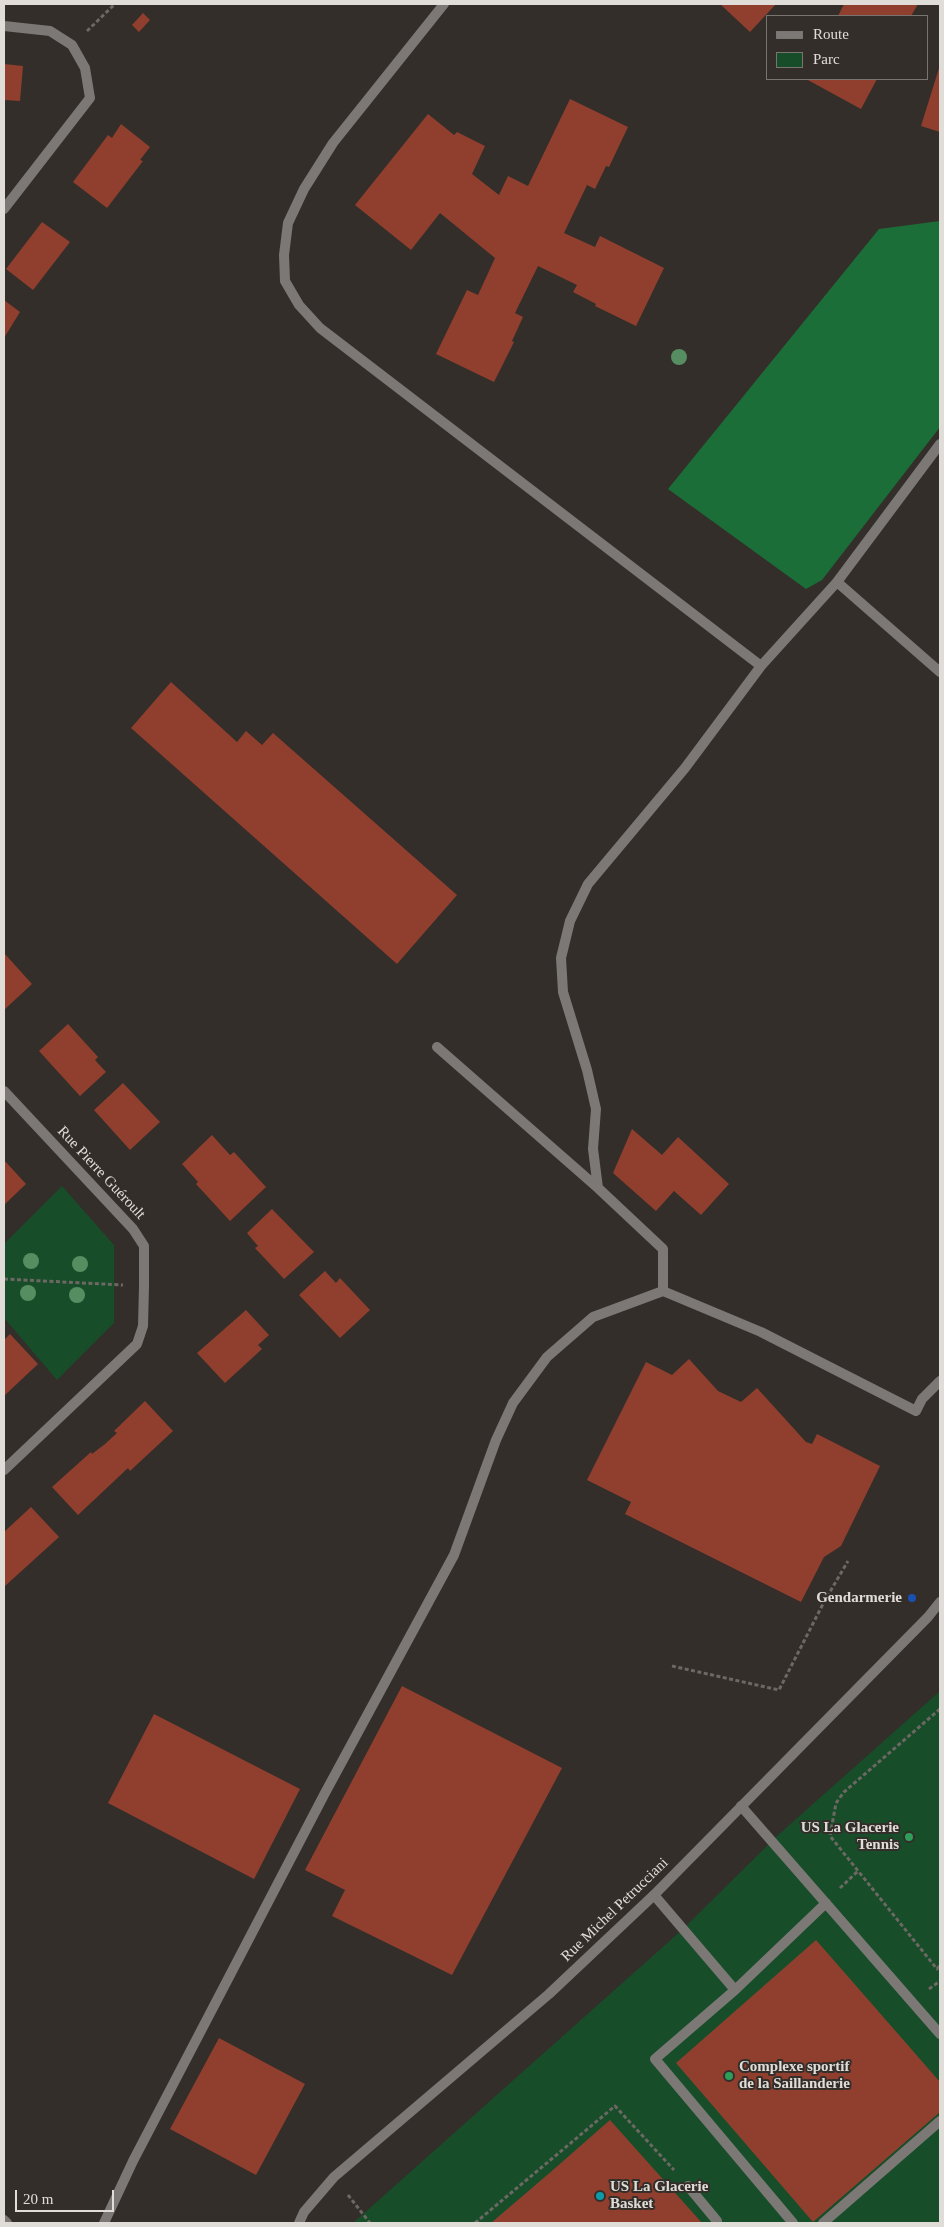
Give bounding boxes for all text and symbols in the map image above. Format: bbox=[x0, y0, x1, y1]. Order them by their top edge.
legend bbox=[766, 15, 929, 80]
text: Route bbox=[813, 26, 849, 42]
text: Parc bbox=[813, 51, 840, 67]
street label: Rue Pierre Guéroult bbox=[53, 1123, 149, 1223]
place label: Gendarmerie bbox=[816, 1589, 902, 1607]
marker: Gendarmerie bbox=[906, 1592, 918, 1604]
place label: US La Glacerie Tennis bbox=[801, 1819, 899, 1854]
marker: US La Glacerie Tennis bbox=[903, 1831, 915, 1843]
street label: Rue Michel Petrucciani bbox=[558, 1854, 672, 1966]
place label: Complexe sportif de la Saillanderie bbox=[739, 2058, 850, 2093]
marker: Complexe sportif de la Saillanderie bbox=[723, 2070, 735, 2082]
place label: US La Glacerie Basket bbox=[610, 2178, 708, 2213]
scale bar bbox=[18, 2180, 116, 2212]
marker: US La Glacerie Basket bbox=[594, 2190, 606, 2202]
text: 20 m bbox=[23, 2191, 53, 2207]

